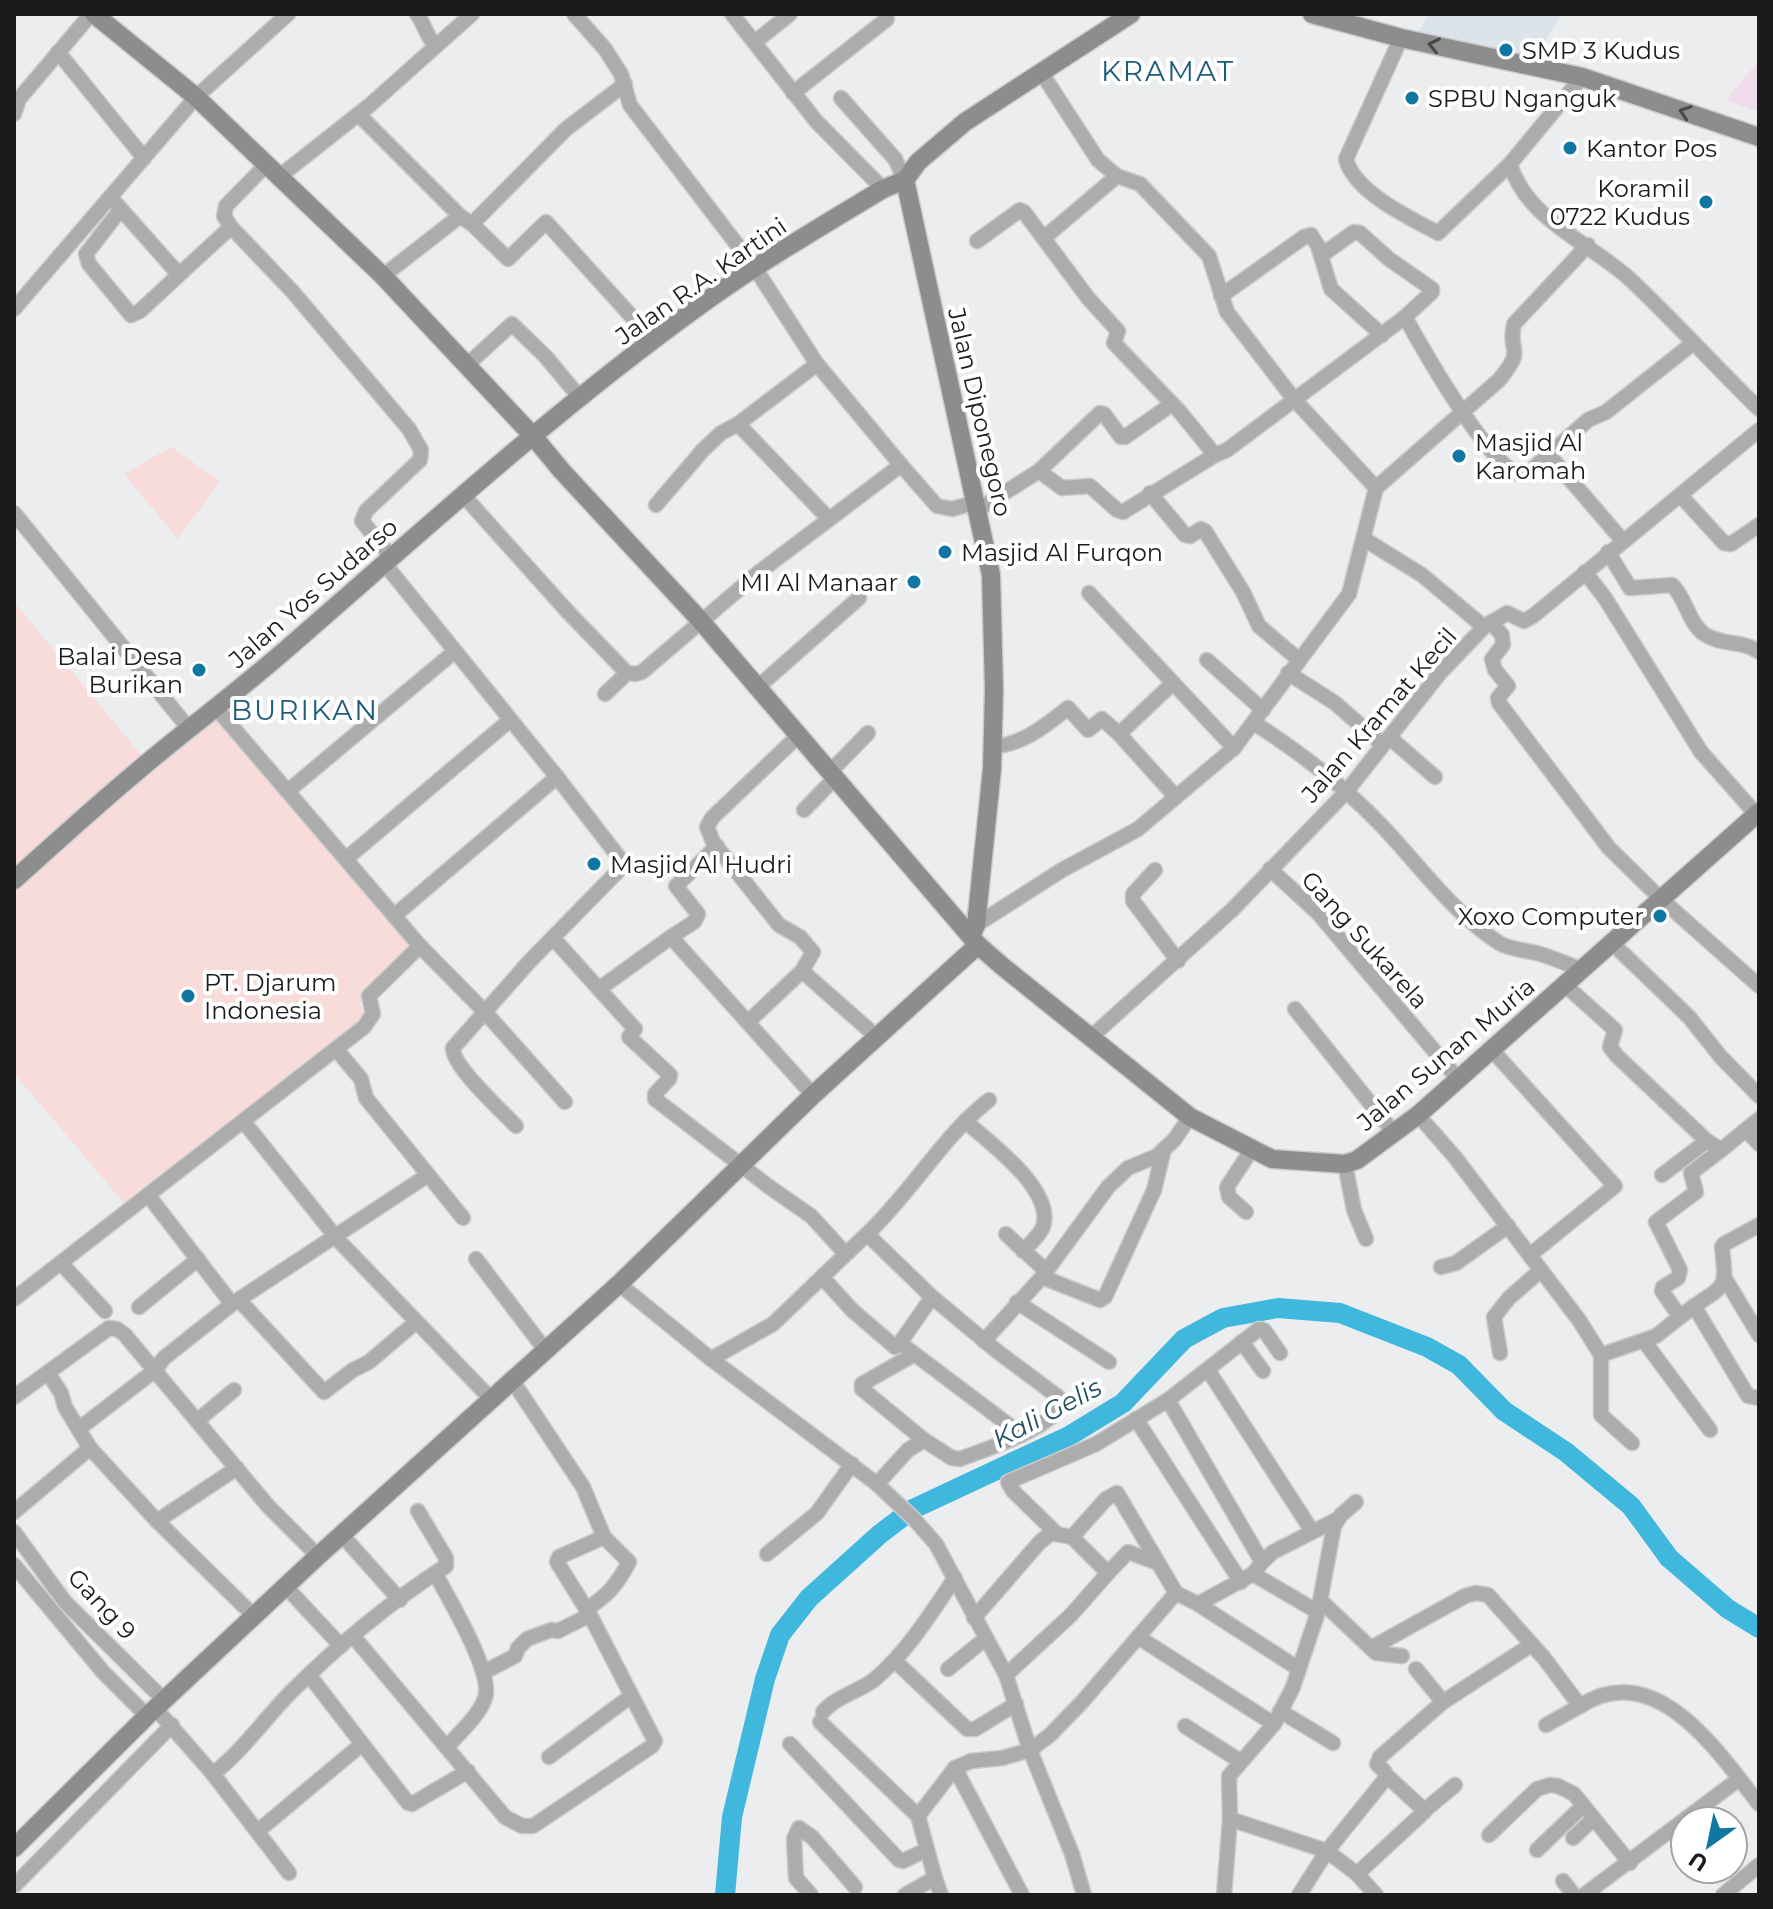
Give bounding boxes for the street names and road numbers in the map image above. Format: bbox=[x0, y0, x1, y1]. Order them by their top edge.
street label: Jalan R.A. Kartini bbox=[609, 211, 792, 351]
street label: Jalan Diponegoro bbox=[942, 304, 1018, 519]
street label: Jalan Yos Sudarso bbox=[222, 512, 403, 675]
street label: Jalan Kramat Kecil bbox=[1295, 622, 1463, 809]
street label: Gang Sukarela bbox=[1296, 865, 1434, 1015]
street label: Jalan Sunan Muria bbox=[1351, 971, 1540, 1137]
street label: Gang 9 bbox=[62, 1563, 142, 1645]

